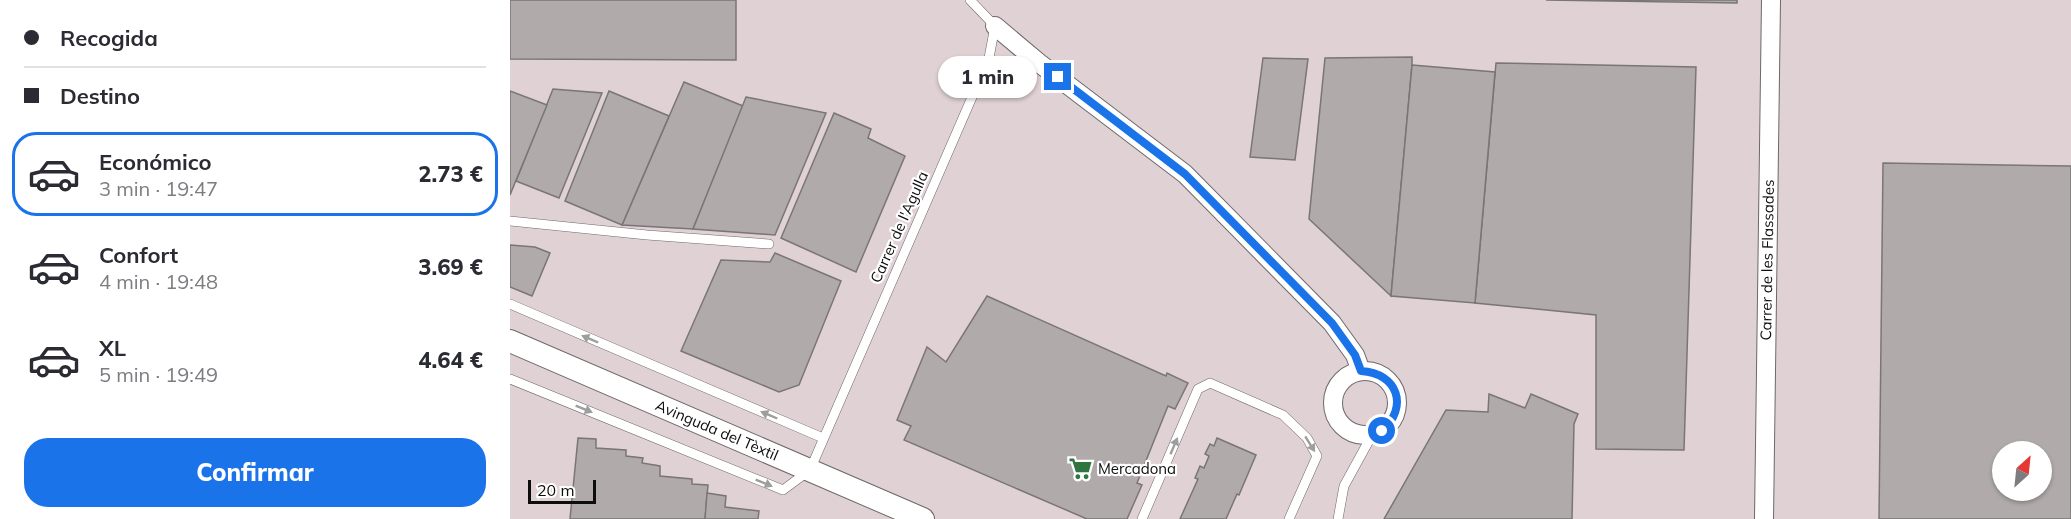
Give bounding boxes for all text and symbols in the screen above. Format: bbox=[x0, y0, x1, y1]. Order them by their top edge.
text: Recogida bbox=[60, 24, 158, 52]
callout: 1 min bbox=[938, 56, 1037, 98]
route end bbox=[1044, 63, 1071, 90]
text: 1 min bbox=[961, 64, 1014, 89]
text: Destino bbox=[60, 82, 140, 110]
icon: car bbox=[27, 147, 81, 201]
text: Económico bbox=[99, 148, 212, 176]
text: 2.73 € bbox=[418, 160, 483, 188]
street label: Carrer de l'Agulla bbox=[866, 168, 932, 286]
text: 3 min · 19:47 bbox=[99, 176, 218, 201]
street label: Carrer de les Flassades bbox=[1756, 179, 1778, 341]
icon: car bbox=[27, 240, 81, 294]
text: Confort bbox=[99, 241, 178, 269]
text: 3.69 € bbox=[418, 253, 483, 281]
text: 4 min · 19:48 bbox=[99, 269, 218, 294]
icon: car bbox=[27, 333, 81, 387]
text: XL bbox=[99, 334, 126, 362]
one-way arrow bbox=[581, 334, 599, 344]
text: 4.64 € bbox=[418, 346, 483, 374]
text: 5 min · 19:49 bbox=[99, 362, 218, 387]
street label: Avinguda del Tèxtil bbox=[653, 396, 781, 464]
one-way arrow bbox=[575, 404, 593, 414]
one-way arrow bbox=[760, 410, 778, 420]
route start bbox=[1368, 417, 1395, 444]
one-way arrow bbox=[1305, 436, 1316, 452]
one-way arrow bbox=[1169, 437, 1179, 455]
button: Confirmar bbox=[24, 438, 486, 507]
north arrow bbox=[1992, 441, 2052, 501]
map controls bbox=[1992, 441, 2052, 501]
supermarket icon: Mercadona bbox=[1067, 455, 1093, 481]
place label: Mercadona bbox=[1098, 459, 1176, 478]
scale bar bbox=[528, 477, 596, 504]
one-way arrow bbox=[755, 479, 773, 488]
text: 20 m bbox=[537, 480, 574, 500]

